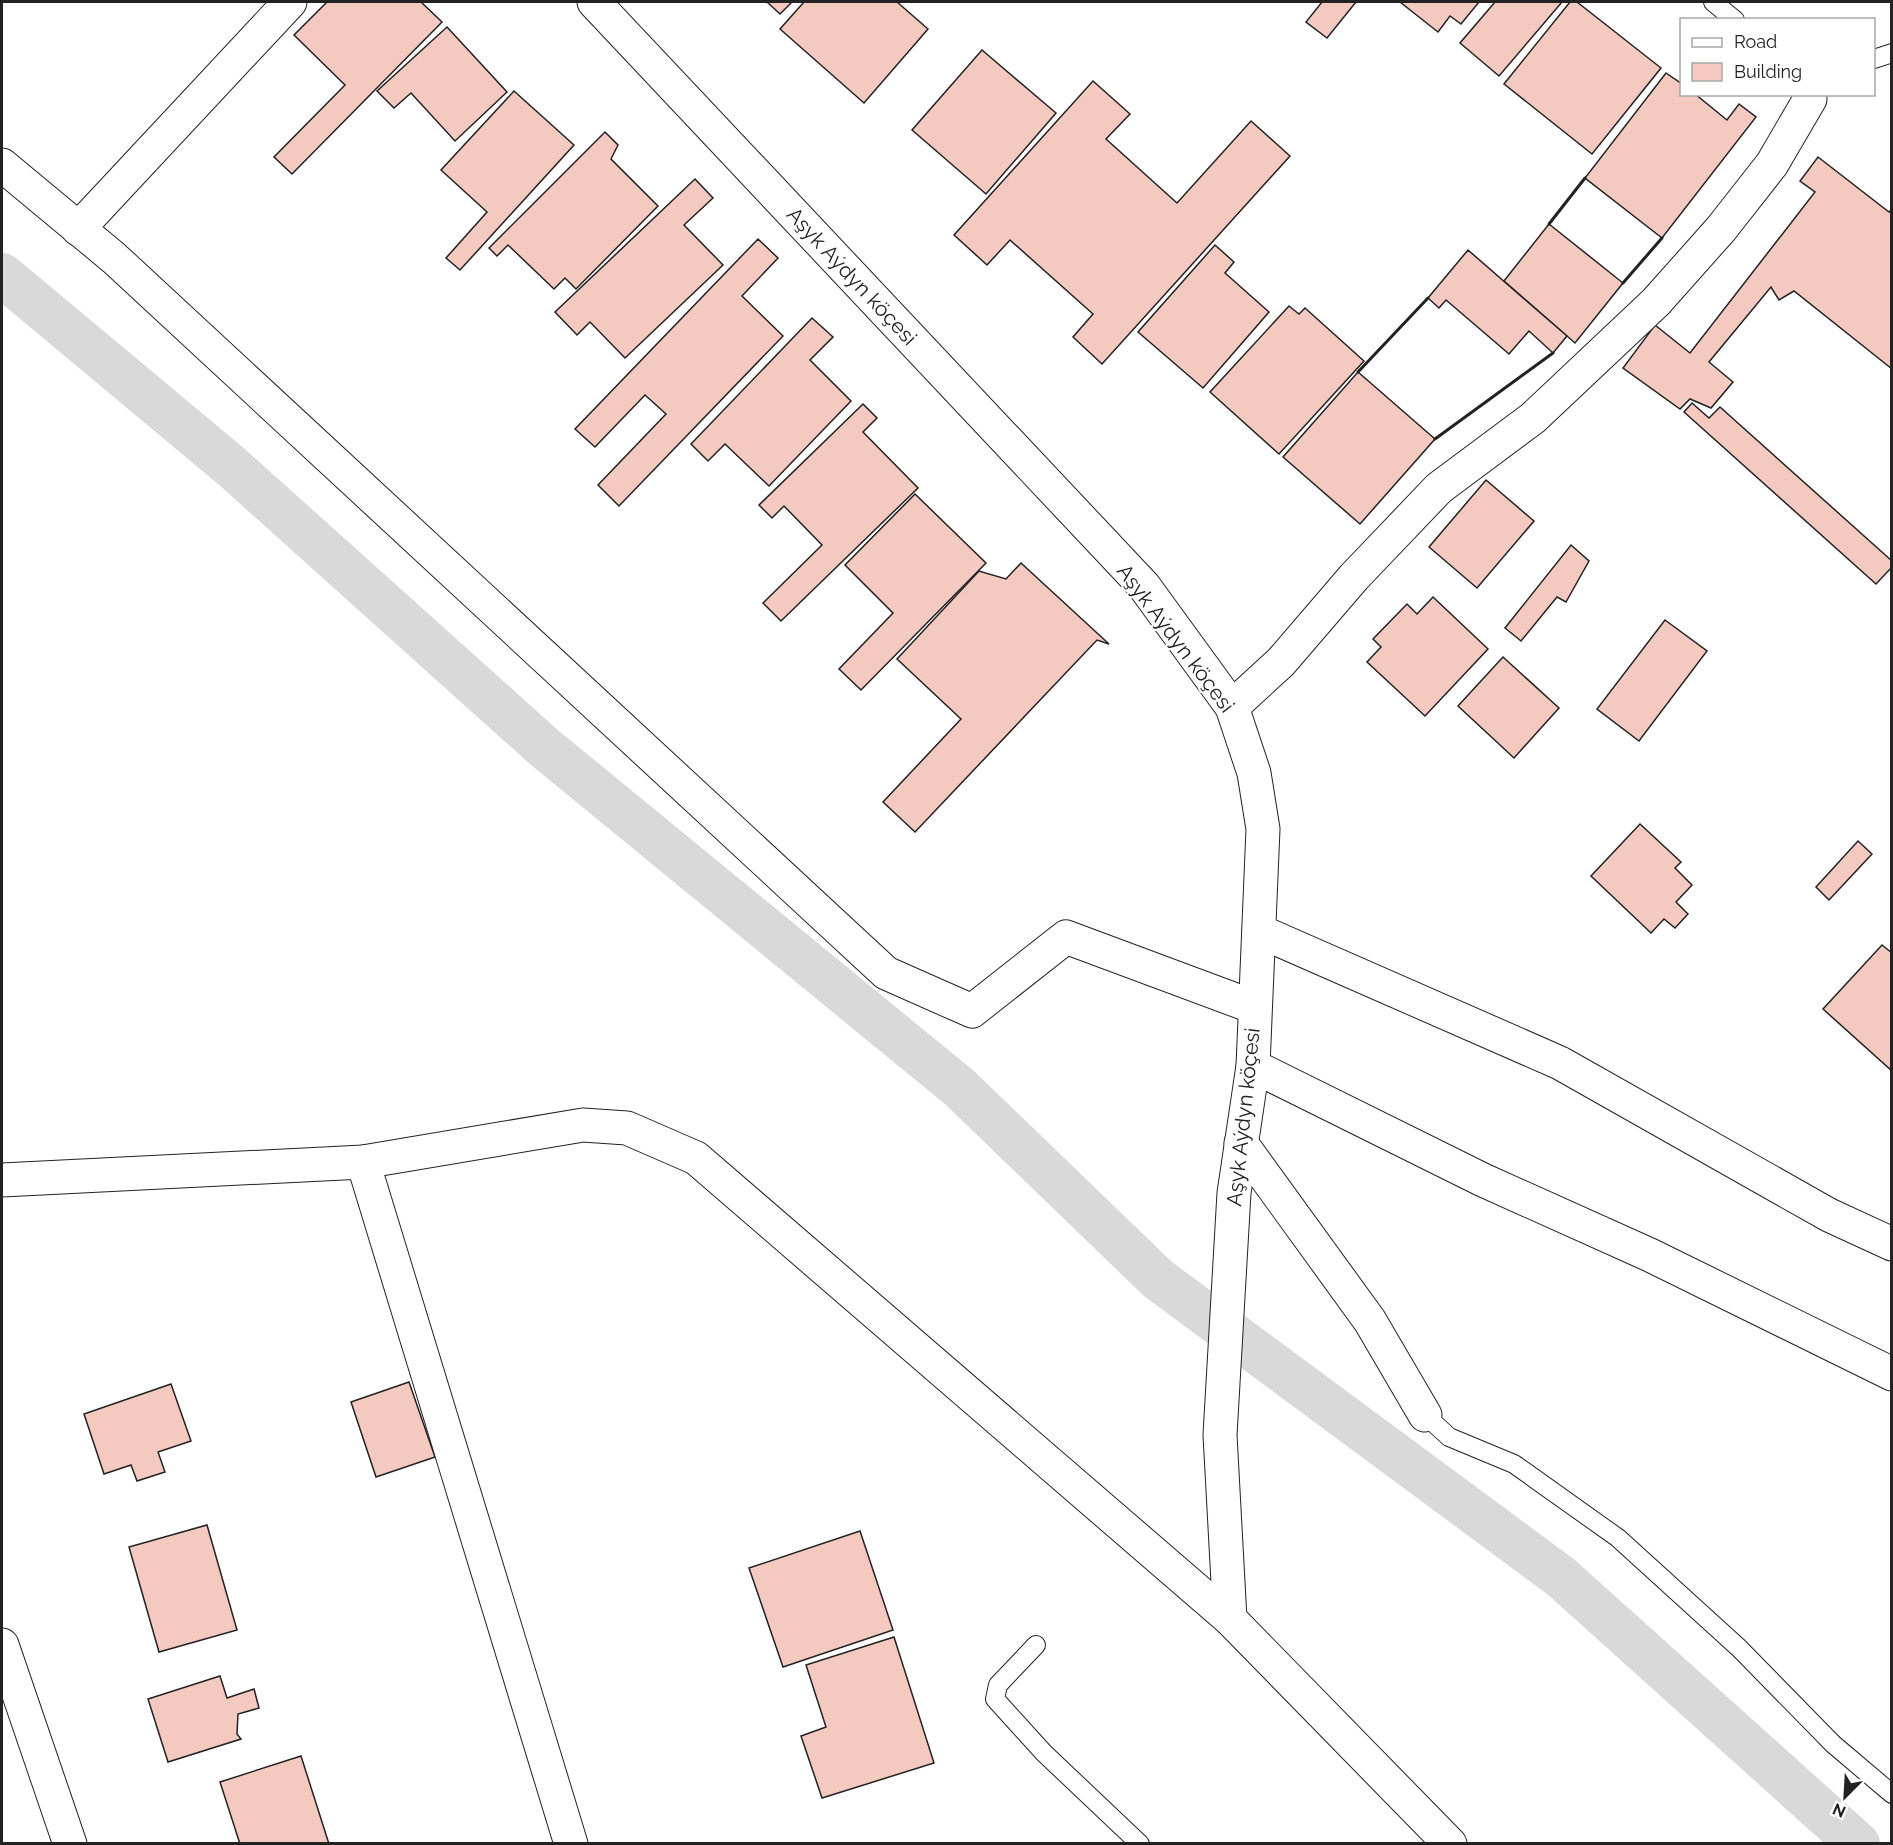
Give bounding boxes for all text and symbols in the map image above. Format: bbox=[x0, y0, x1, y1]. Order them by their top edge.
legend bbox=[1680, 18, 1875, 96]
text: Road bbox=[1734, 31, 1777, 52]
text: Building bbox=[1734, 61, 1802, 82]
street label: Aşyk Aýdyn köçesi bbox=[782, 202, 922, 350]
street label: Aşyk Aýdyn köçesi bbox=[1112, 559, 1240, 717]
street label: Aşyk Aýdyn köçesi bbox=[1221, 1027, 1265, 1207]
north arrow bbox=[1815, 1767, 1875, 1827]
text: N bbox=[1830, 1799, 1849, 1821]

